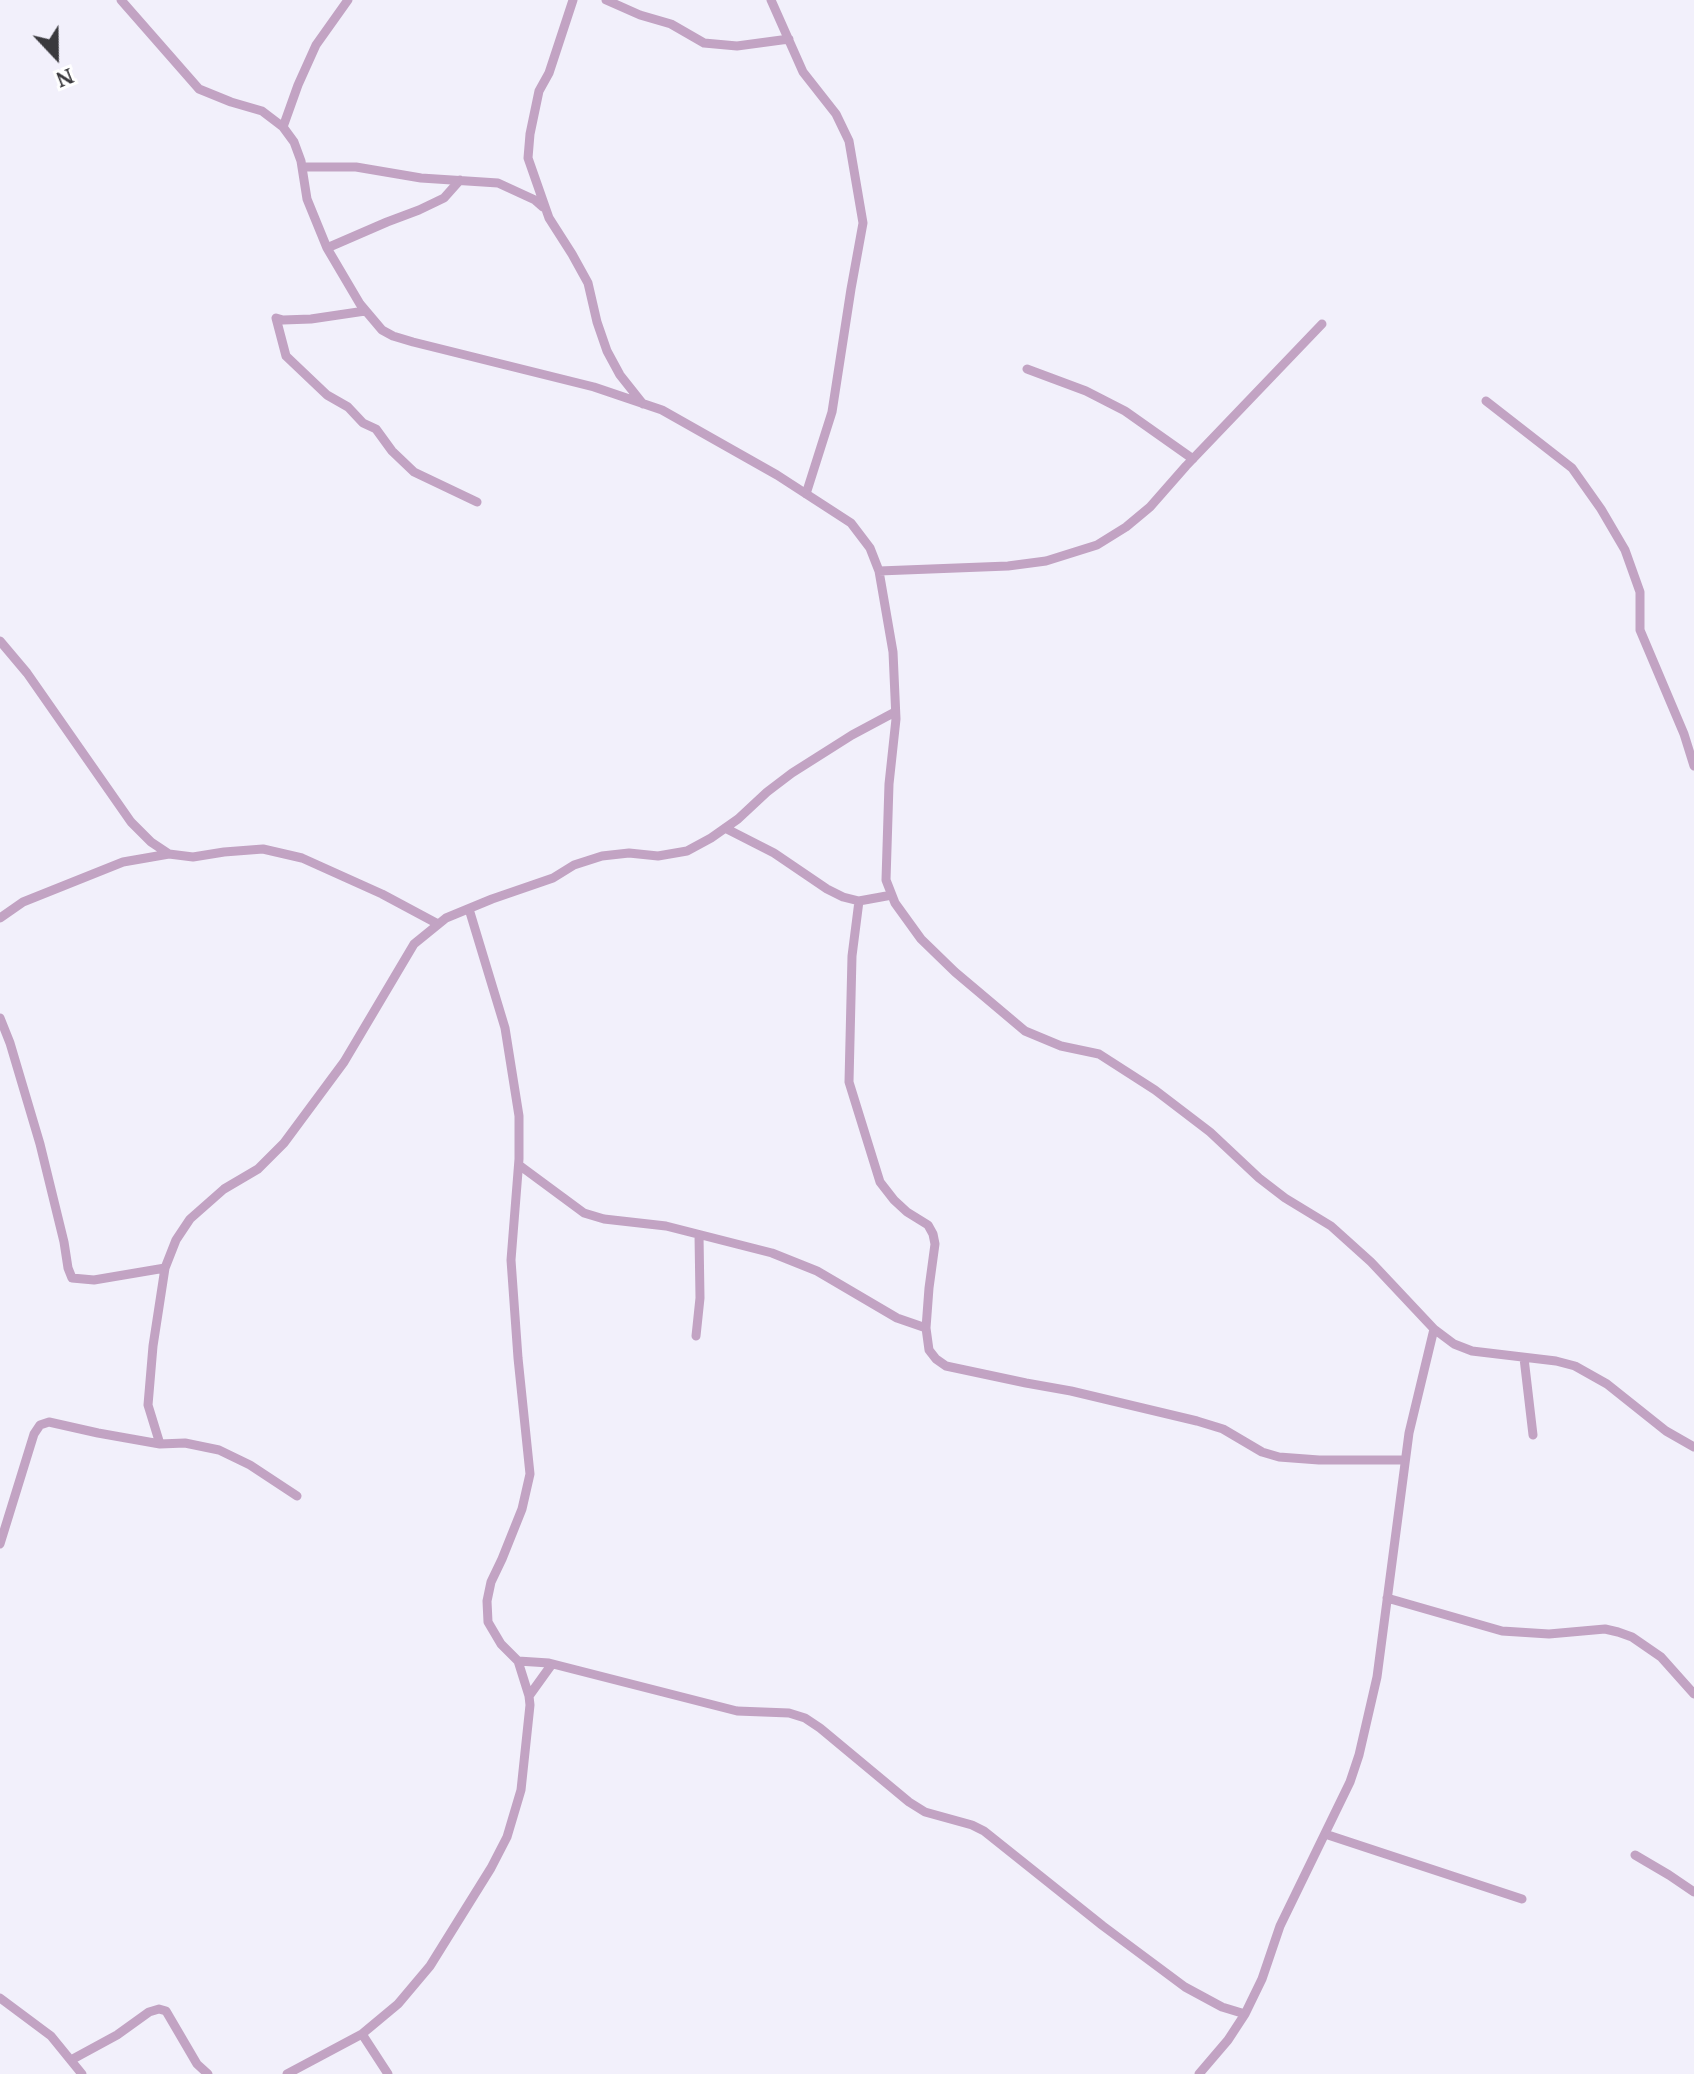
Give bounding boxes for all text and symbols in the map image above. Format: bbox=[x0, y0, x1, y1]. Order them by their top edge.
north arrow bbox=[16, 16, 96, 96]
text: N bbox=[52, 62, 78, 95]

